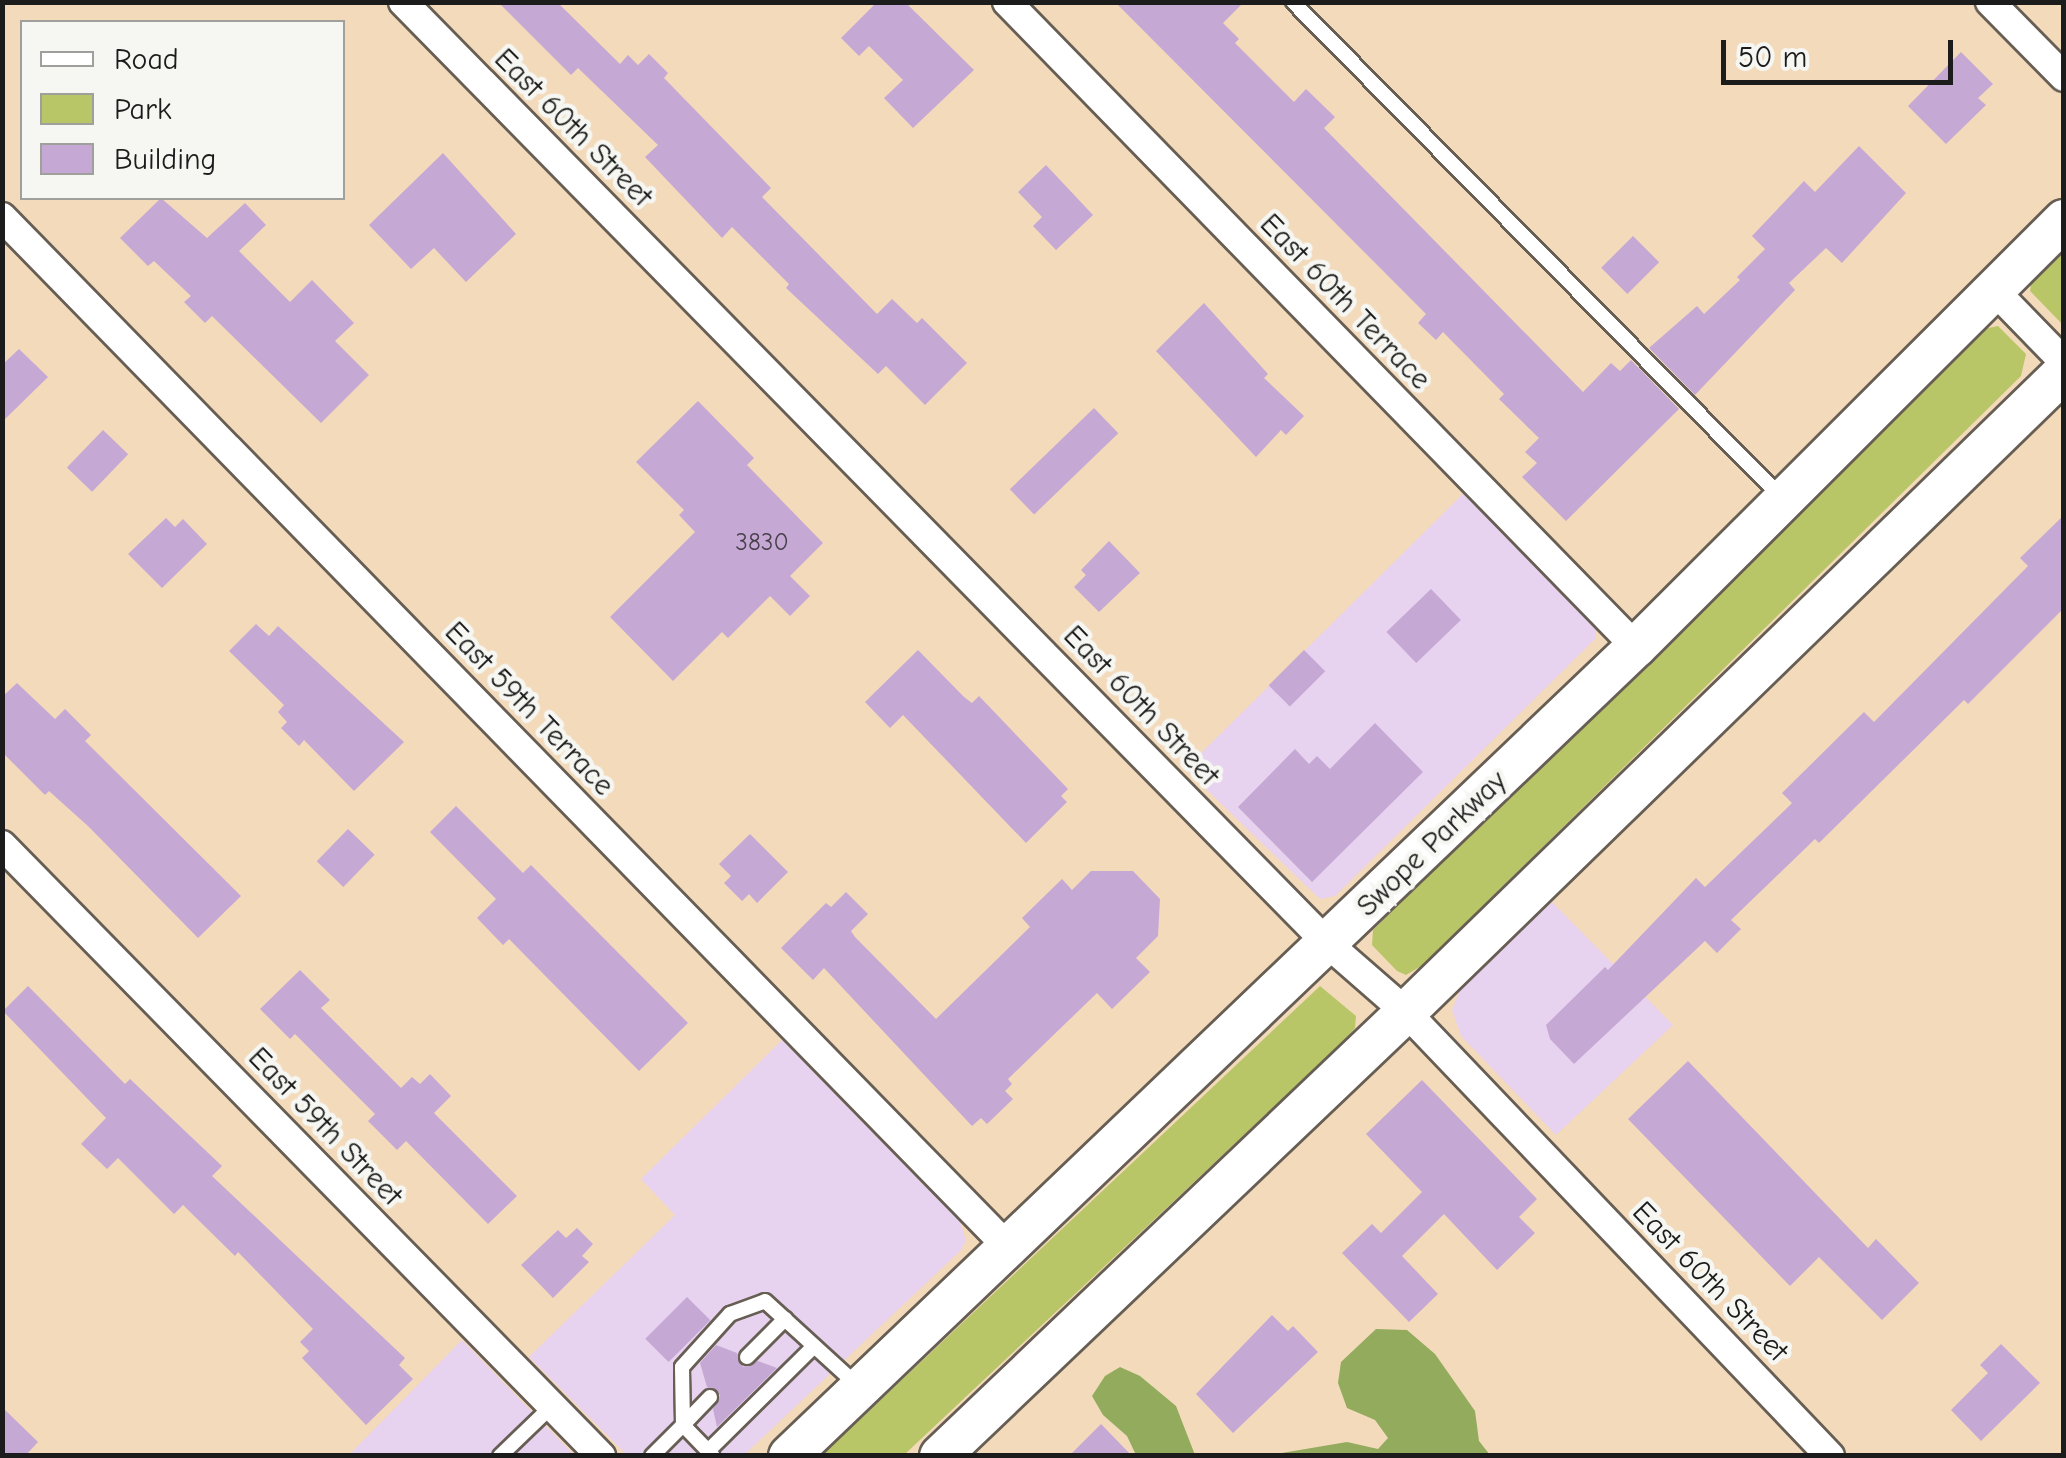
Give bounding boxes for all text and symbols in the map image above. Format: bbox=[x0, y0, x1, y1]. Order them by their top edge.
legend bbox=[20, 20, 345, 200]
scale bar bbox=[1726, 20, 1958, 82]
text: 50 m bbox=[1738, 40, 1807, 75]
street label: East 60th Street bbox=[486, 41, 660, 215]
text: Road bbox=[114, 42, 179, 77]
text: Park bbox=[114, 92, 171, 127]
text: Building bbox=[114, 142, 217, 177]
street label: East 60th Terrace bbox=[1252, 207, 1438, 397]
house number: 3830 bbox=[735, 527, 789, 557]
street label: East 59th Terrace bbox=[437, 614, 621, 804]
street label: East 60th Street bbox=[1055, 618, 1227, 794]
street label: Swope Parkway bbox=[1350, 763, 1514, 925]
street label: East 59th Street bbox=[240, 1040, 410, 1214]
street label: East 60th Street bbox=[1624, 1194, 1796, 1370]

